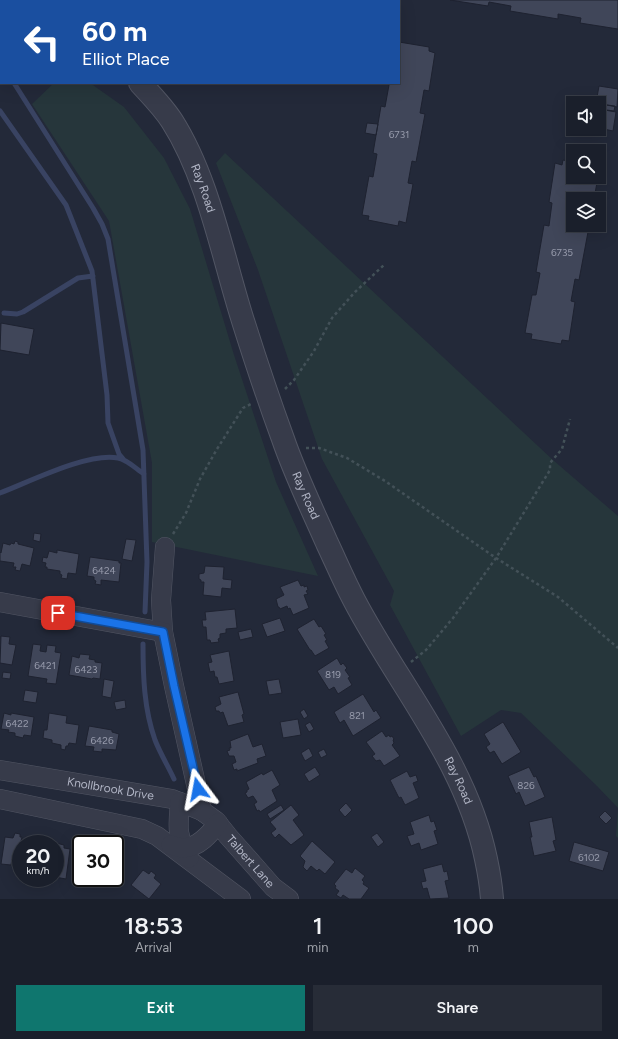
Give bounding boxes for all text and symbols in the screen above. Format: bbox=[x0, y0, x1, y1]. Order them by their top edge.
text: 60 m bbox=[82, 14, 147, 48]
icon: left bbox=[16, 16, 68, 68]
text: Elliot Place bbox=[82, 48, 170, 70]
map controls bbox=[566, 96, 606, 232]
button: sound bbox=[566, 96, 606, 136]
house number: 6731 bbox=[389, 128, 409, 141]
button: search bbox=[566, 144, 606, 184]
street label: Ray Road bbox=[188, 162, 218, 214]
button: layers bbox=[566, 192, 606, 232]
house number: 6735 bbox=[551, 246, 573, 259]
street label: Ray Road bbox=[289, 469, 322, 521]
house number: 6424 bbox=[92, 564, 116, 577]
pin bbox=[41, 596, 75, 630]
icon: arrive bbox=[47, 602, 69, 624]
house number: 6421 bbox=[34, 659, 56, 672]
house number: 6423 bbox=[75, 663, 97, 676]
house number: 819 bbox=[325, 668, 341, 681]
house number: 821 bbox=[349, 709, 365, 722]
house number: 6422 bbox=[5, 717, 29, 730]
house number: 6426 bbox=[90, 734, 114, 747]
street label: Ray Road bbox=[441, 754, 476, 806]
position arrow bbox=[177, 768, 219, 810]
street label: Knollbrook Drive bbox=[66, 774, 155, 803]
house number: 826 bbox=[517, 779, 535, 792]
street label: Talbert Lane bbox=[223, 832, 278, 891]
speed limit sign: 30 bbox=[72, 835, 124, 887]
text: 20 bbox=[26, 844, 50, 868]
house number: 6102 bbox=[578, 851, 600, 864]
text: km/h bbox=[27, 864, 49, 877]
text: 18:53 bbox=[124, 911, 183, 940]
text: 1 bbox=[313, 911, 323, 940]
text: 100 bbox=[453, 911, 494, 940]
text: Arrival bbox=[135, 940, 172, 955]
text: min bbox=[307, 940, 328, 955]
text: m bbox=[468, 940, 479, 955]
button: Exit bbox=[16, 985, 305, 1031]
button: Share bbox=[313, 985, 602, 1031]

